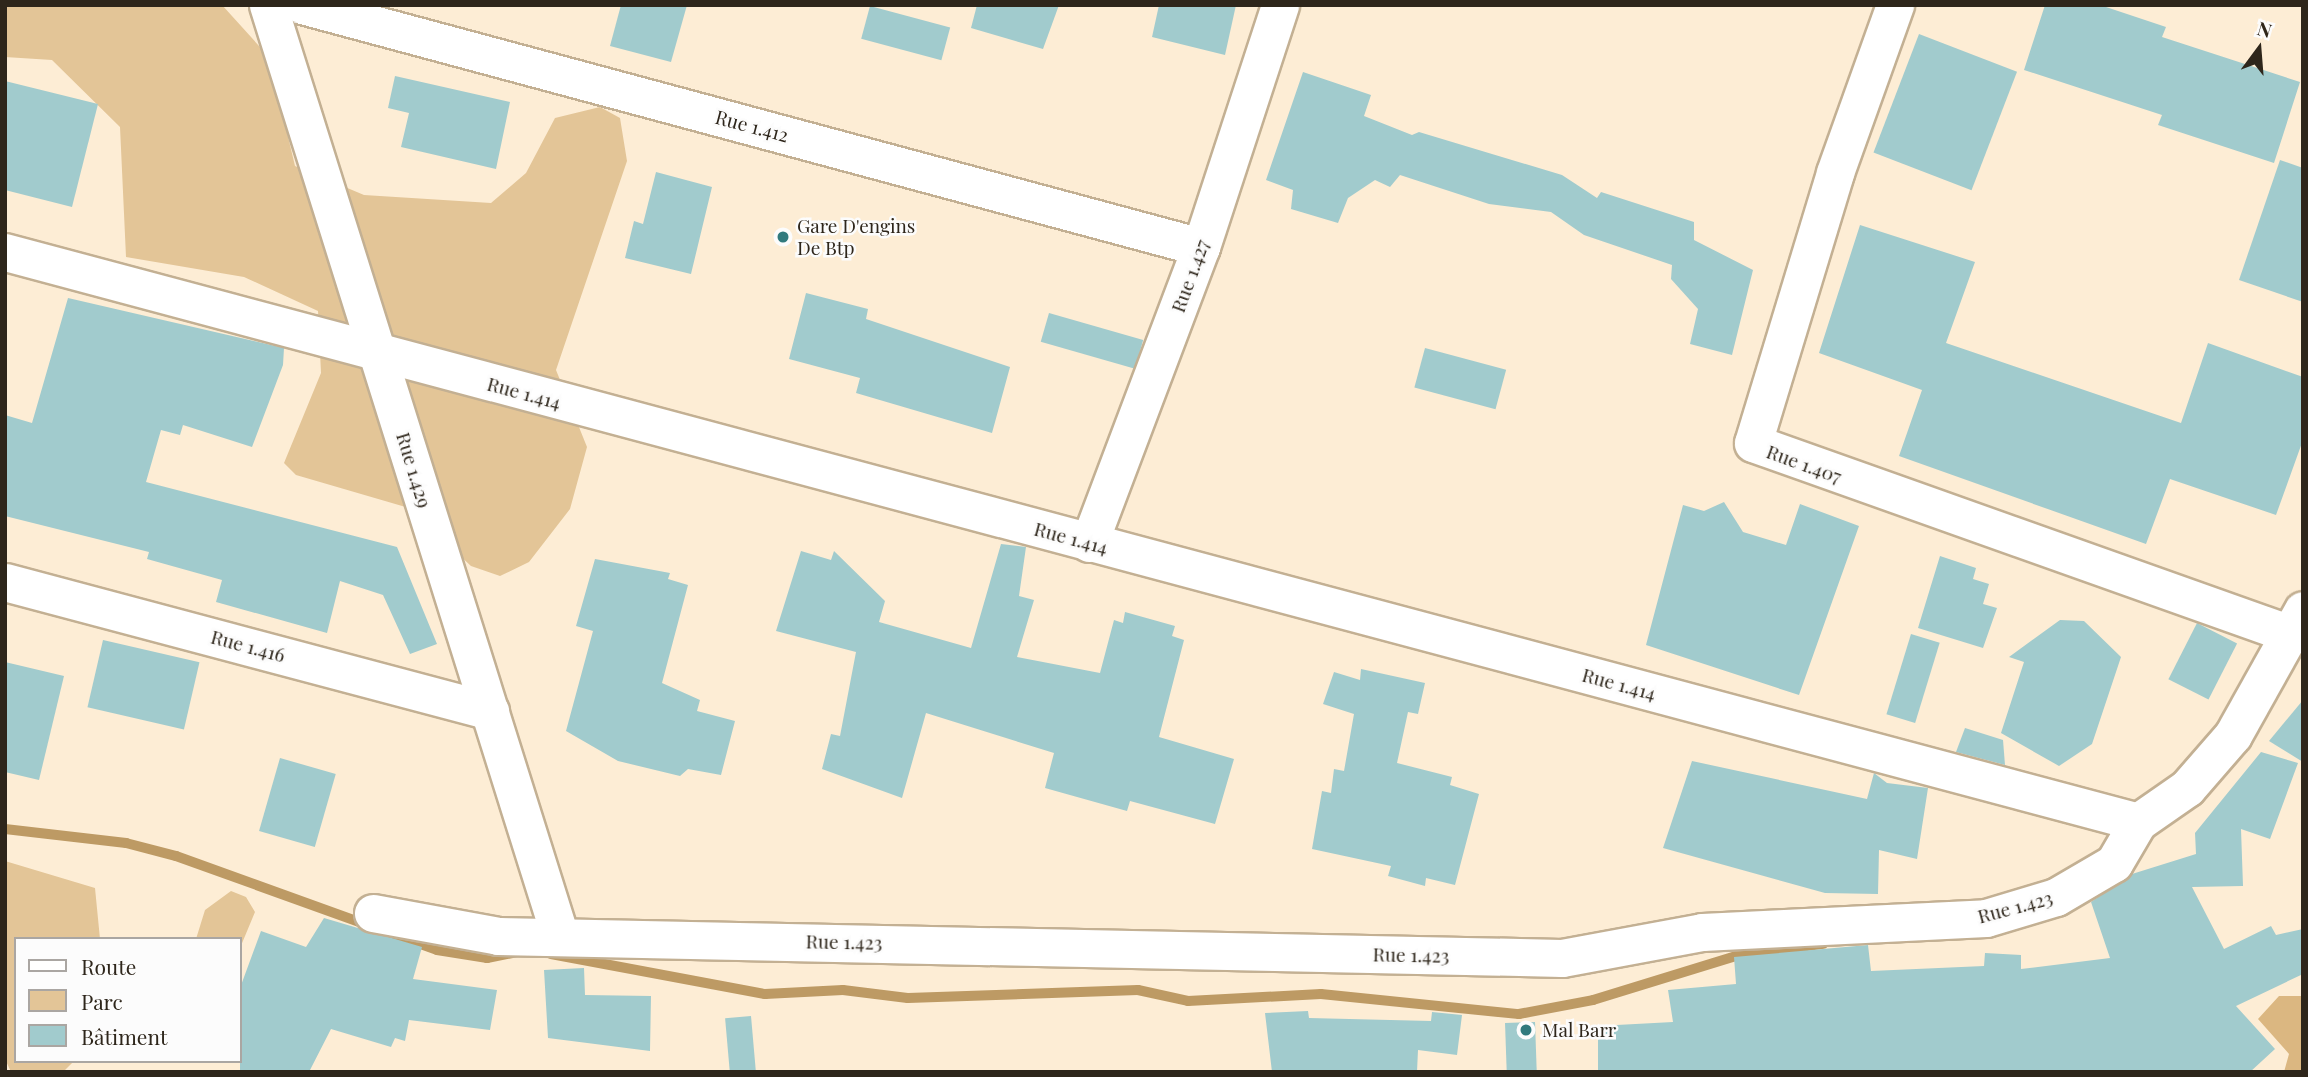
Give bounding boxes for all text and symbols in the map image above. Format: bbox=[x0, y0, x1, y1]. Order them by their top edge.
north arrow bbox=[2224, 14, 2294, 84]
text: N bbox=[2255, 14, 2275, 43]
street label: Rue 1.412 bbox=[713, 105, 791, 147]
place label: Gare D'engins De Btp bbox=[797, 215, 915, 259]
marker: Gare D'engins De Btp bbox=[775, 229, 791, 245]
street label: Rue 1.427 bbox=[1166, 237, 1214, 315]
street label: Rue 1.414 bbox=[485, 372, 563, 414]
street label: Rue 1.429 bbox=[392, 430, 436, 510]
street label: Rue 1.407 bbox=[1763, 440, 1845, 488]
street label: Rue 1.414 bbox=[1032, 517, 1110, 559]
street label: Rue 1.416 bbox=[208, 625, 288, 667]
street label: Rue 1.414 bbox=[1580, 663, 1658, 705]
street label: Rue 1.423 bbox=[1975, 886, 2055, 928]
street label: Rue 1.423 bbox=[806, 930, 882, 954]
legend bbox=[14, 937, 242, 1063]
street label: Rue 1.423 bbox=[1373, 943, 1449, 967]
text: Route bbox=[81, 952, 136, 980]
text: Parc bbox=[81, 987, 123, 1015]
place label: Mal Barr bbox=[1542, 1019, 1616, 1041]
marker: Mal Barr bbox=[1516, 1020, 1536, 1040]
text: Bâtiment bbox=[81, 1022, 167, 1050]

